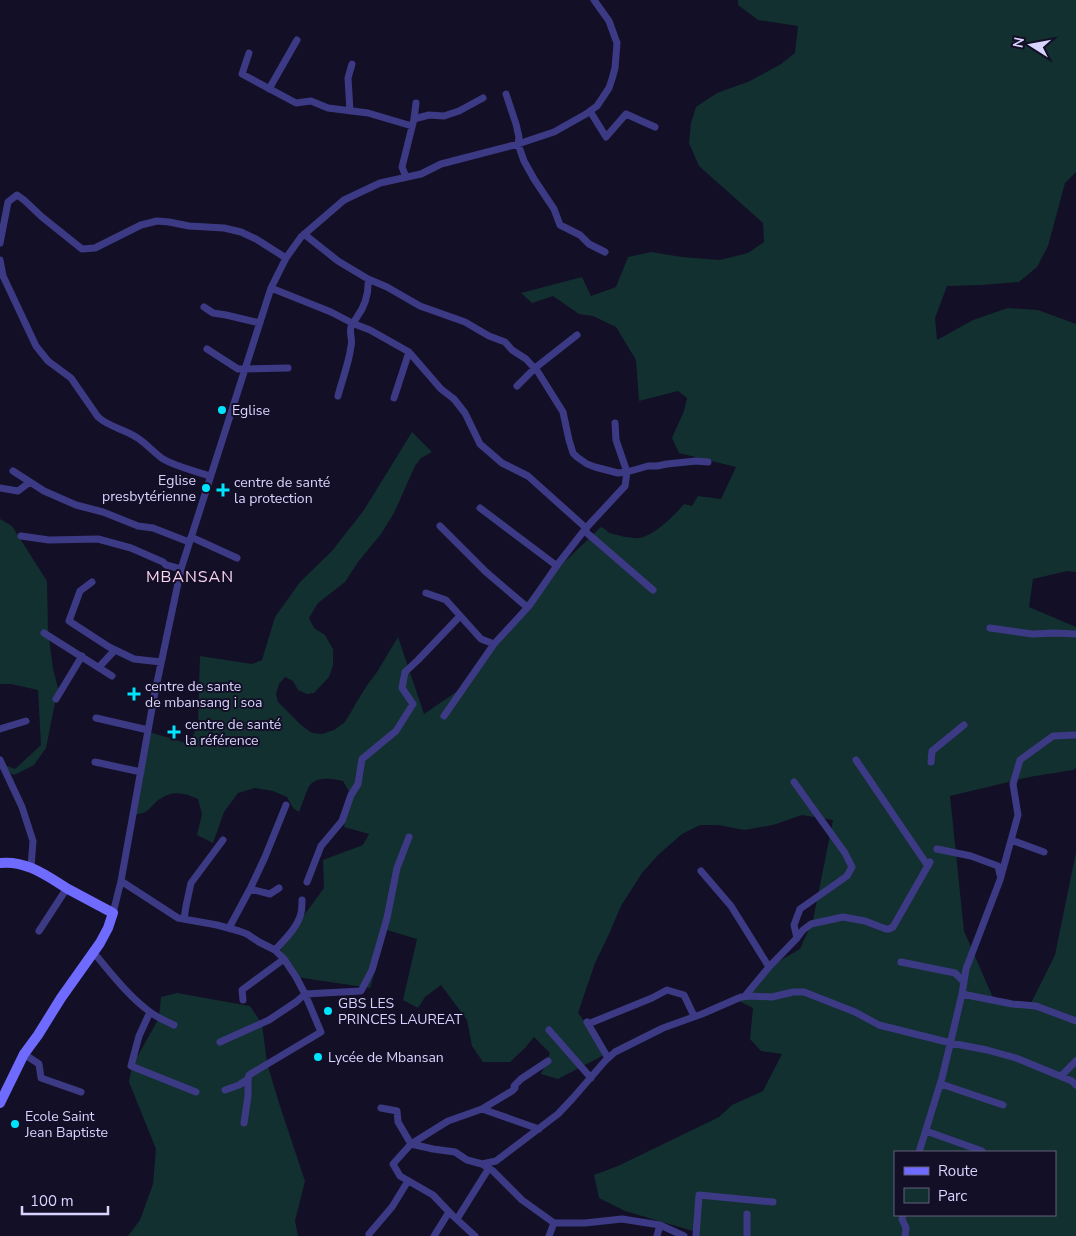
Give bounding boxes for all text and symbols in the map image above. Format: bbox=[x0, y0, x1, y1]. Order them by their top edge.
north arrow bbox=[1006, 20, 1056, 70]
text: N bbox=[1008, 36, 1029, 50]
place label: Eglise bbox=[232, 401, 270, 420]
marker: Eglise bbox=[216, 404, 228, 416]
place label: Eglise presbytérienne bbox=[102, 471, 196, 506]
place label: centre de santé la protection bbox=[234, 473, 330, 508]
marker: Eglise presbytérienne bbox=[200, 482, 212, 494]
marker: centre de santé la protection bbox=[216, 483, 230, 497]
district label: MBANSAN bbox=[146, 566, 234, 588]
place label: centre de sante de mbansang i soa bbox=[145, 677, 262, 712]
marker: centre de sante de mbansang i soa bbox=[127, 687, 141, 701]
place label: centre de santé la référence bbox=[185, 715, 281, 750]
marker: centre de santé la référence bbox=[167, 725, 181, 739]
place label: GBS LES PRINCES LAUREAT bbox=[338, 994, 463, 1029]
marker: GBS LES PRINCES LAUREAT bbox=[322, 1005, 334, 1017]
place label: Lycée de Mbansan bbox=[328, 1048, 444, 1067]
marker: Lycée de Mbansan bbox=[312, 1051, 324, 1063]
place label: Ecole Saint Jean Baptiste bbox=[24, 1107, 108, 1142]
marker: Ecole Saint Jean Baptiste bbox=[9, 1118, 21, 1130]
legend bbox=[894, 1151, 1056, 1216]
text: Route bbox=[938, 1161, 978, 1181]
scale bar bbox=[22, 1184, 109, 1216]
text: Parc bbox=[938, 1186, 967, 1206]
text: 100 m bbox=[30, 1191, 74, 1211]

